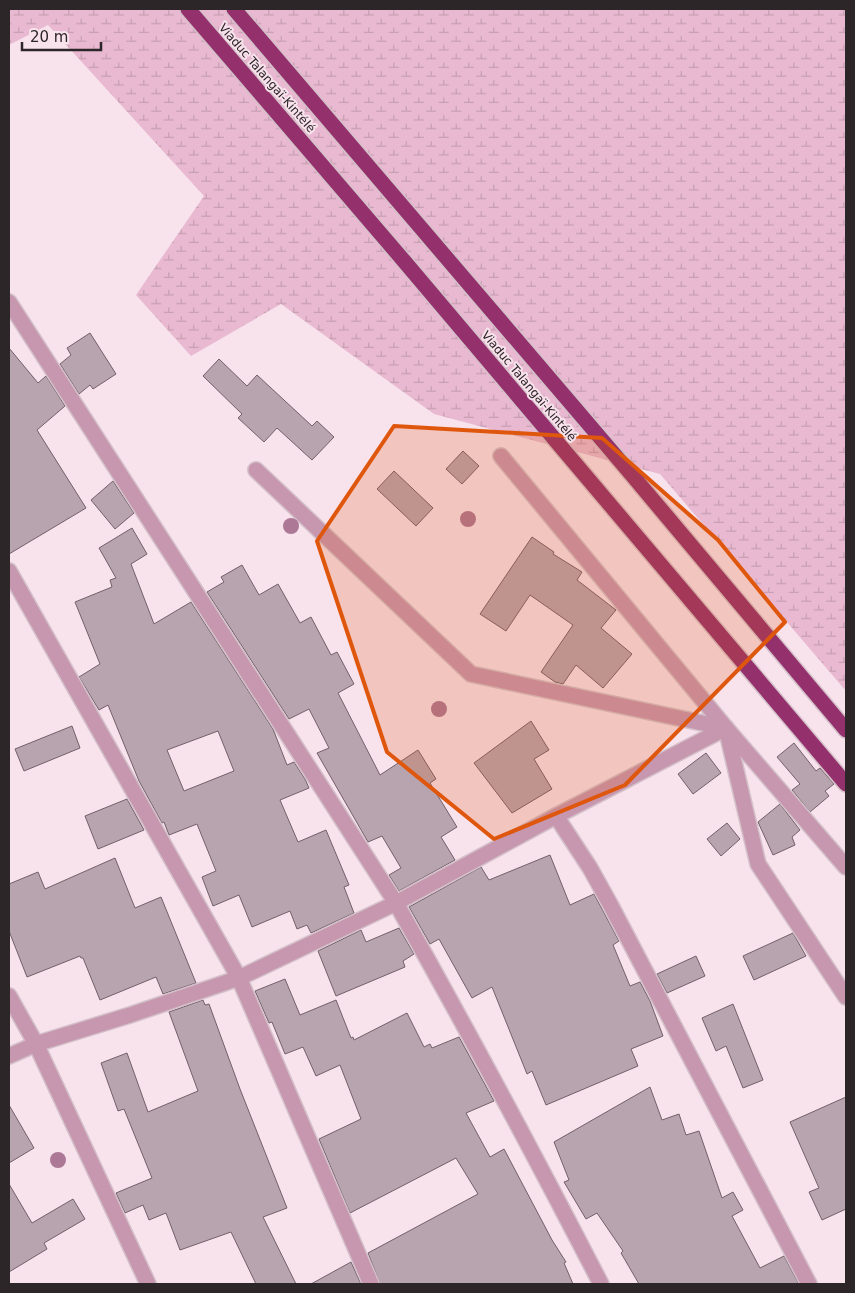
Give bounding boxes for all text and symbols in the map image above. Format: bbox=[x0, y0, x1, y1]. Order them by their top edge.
scale bar bbox=[22, 20, 101, 52]
street label: Viaduc Talangaï-Kintélé bbox=[216, 21, 318, 135]
text: 20 m bbox=[30, 28, 68, 46]
street label: Viaduc Talangaï-Kintélé bbox=[479, 328, 579, 444]

